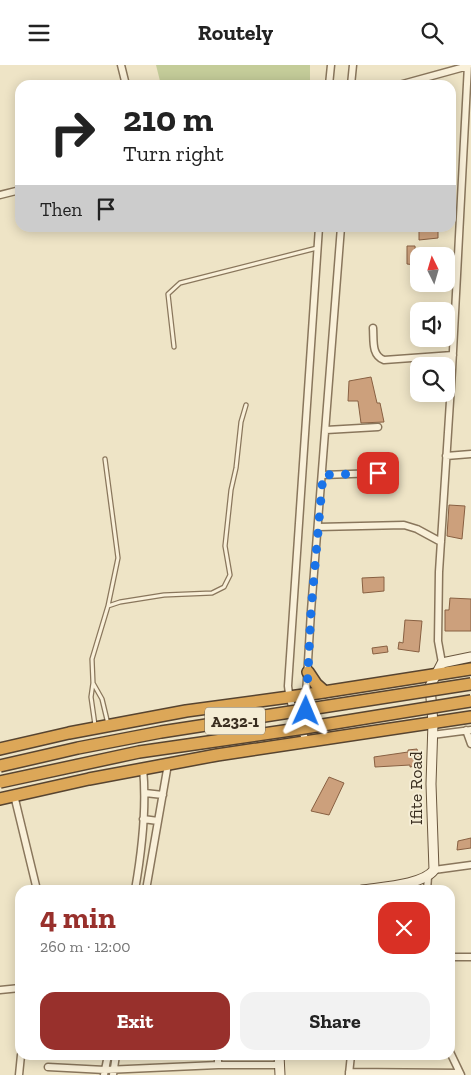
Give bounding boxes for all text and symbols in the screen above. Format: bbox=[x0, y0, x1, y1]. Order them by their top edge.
icon: menu bbox=[25, 19, 53, 47]
text: Routely bbox=[198, 19, 273, 46]
icon: search bbox=[418, 19, 446, 47]
text: 210 m bbox=[123, 98, 213, 140]
icon: right bbox=[40, 100, 105, 165]
text: Turn right bbox=[123, 140, 224, 167]
icon: arrive bbox=[92, 195, 120, 223]
text: Then bbox=[40, 198, 82, 221]
north arrow bbox=[410, 247, 455, 293]
map controls bbox=[410, 247, 455, 402]
button: sound bbox=[410, 302, 455, 347]
button: search bbox=[410, 357, 455, 402]
pin bbox=[357, 452, 399, 494]
icon: arrive bbox=[364, 459, 392, 487]
position arrow bbox=[279, 684, 331, 736]
road number: A232-1 bbox=[205, 707, 265, 734]
street label: Ifite Road bbox=[405, 751, 427, 825]
text: 4 min bbox=[40, 900, 116, 936]
button: close bbox=[378, 902, 430, 954]
text: 260 m · 12:00 bbox=[40, 937, 131, 956]
button: Exit bbox=[40, 992, 230, 1050]
button: Share bbox=[240, 992, 430, 1050]

